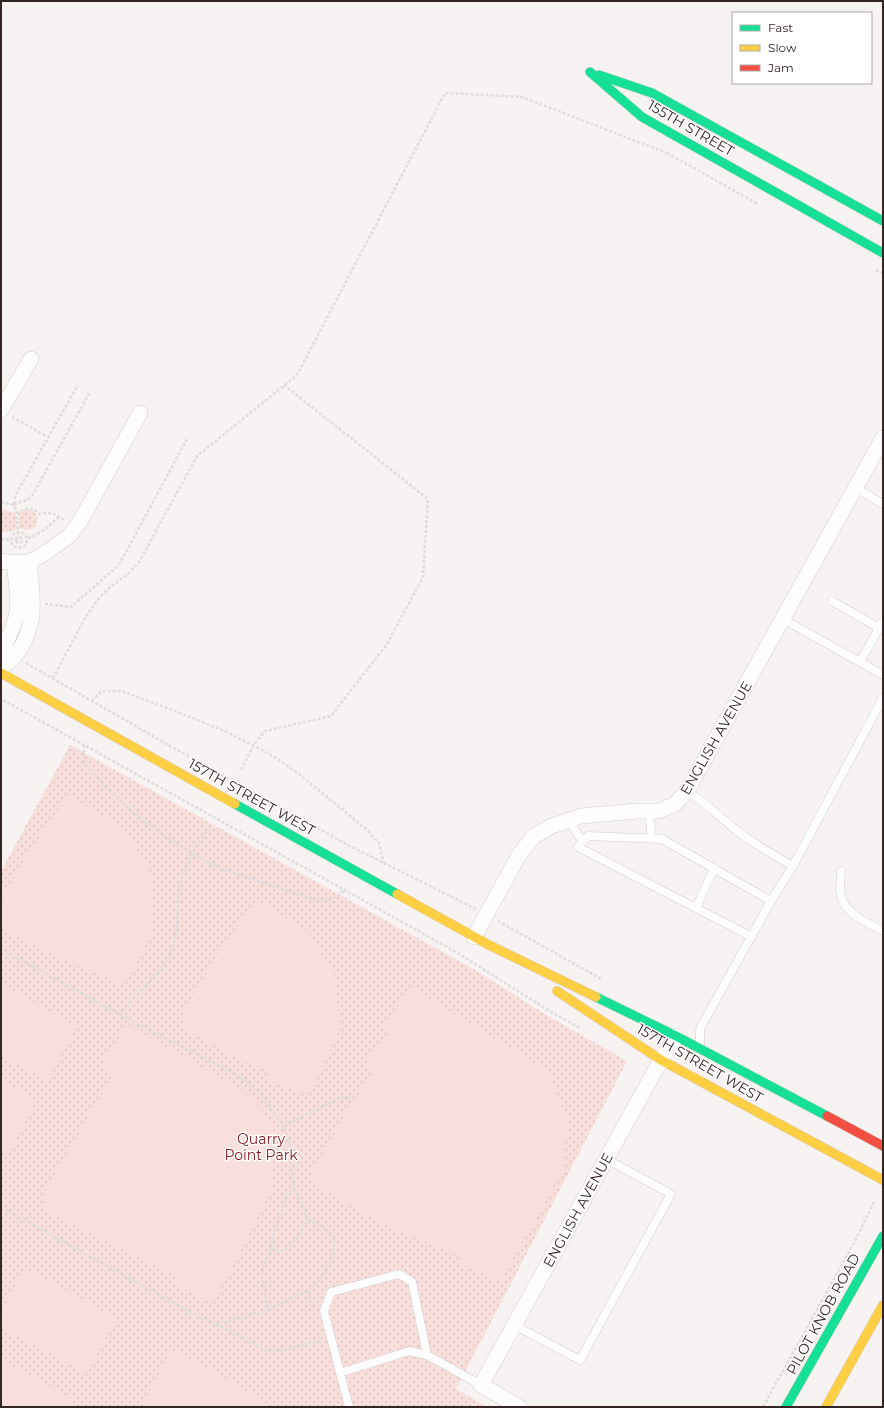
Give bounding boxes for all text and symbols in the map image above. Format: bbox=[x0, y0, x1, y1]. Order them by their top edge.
legend bbox=[732, 12, 872, 84]
text: Fast bbox=[768, 20, 793, 35]
text: Slow bbox=[768, 40, 797, 55]
text: Jam bbox=[767, 60, 794, 75]
street label: 155TH STREET bbox=[644, 96, 738, 160]
street label: ENGLISH AVENUE bbox=[676, 678, 756, 798]
street label: 157TH STREET WEST bbox=[185, 755, 319, 839]
street label: 157TH STREET WEST bbox=[634, 1020, 766, 1106]
park label: Quarry Point Park bbox=[224, 1130, 298, 1164]
street label: ENGLISH AVENUE bbox=[539, 1150, 617, 1270]
street label: PILOT KNOB ROAD bbox=[782, 1250, 864, 1378]

